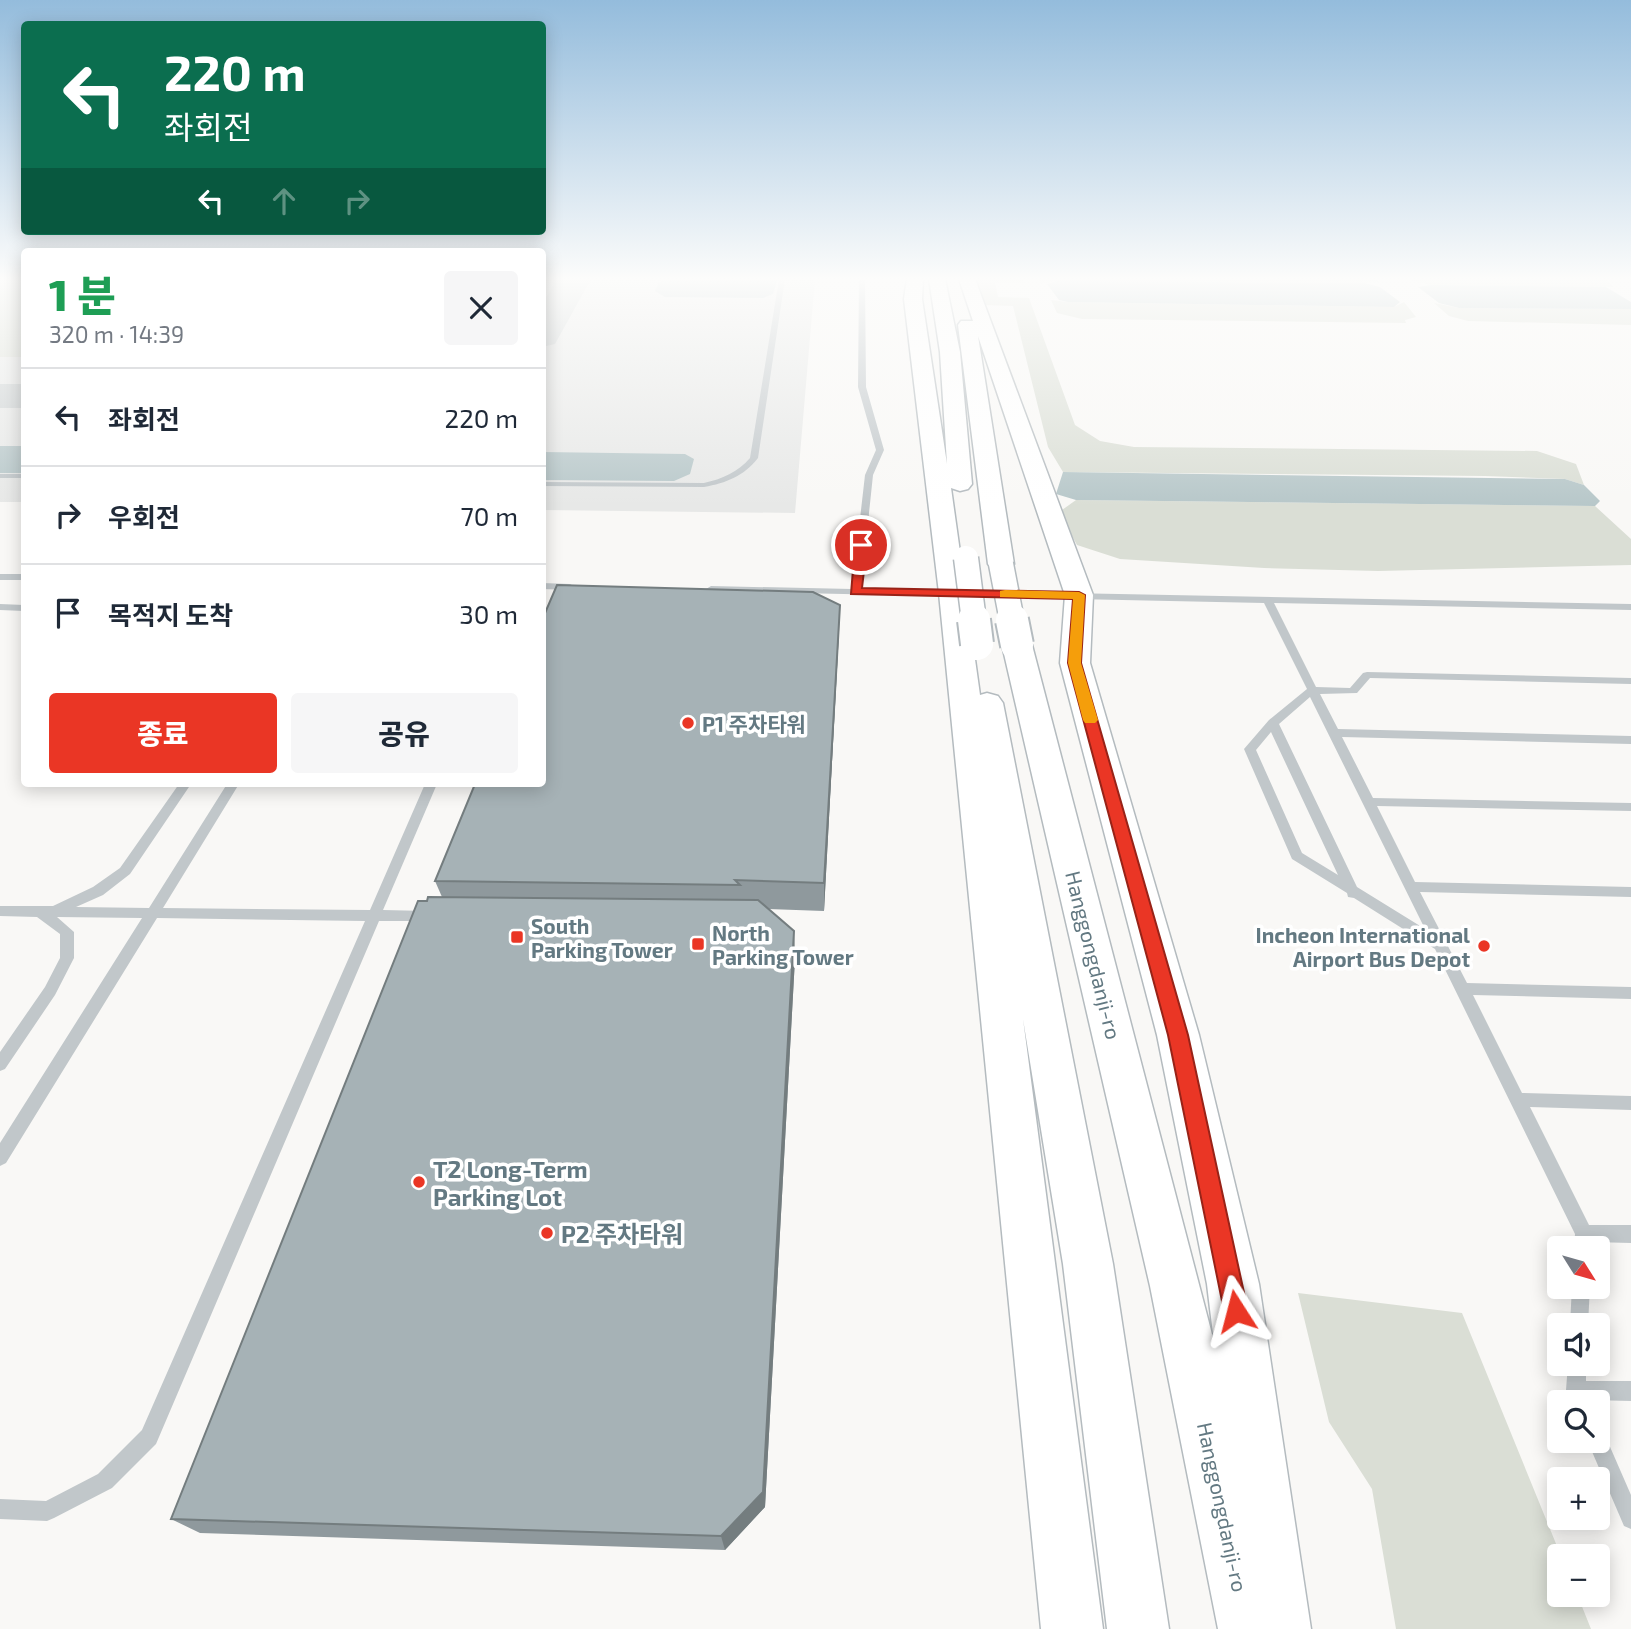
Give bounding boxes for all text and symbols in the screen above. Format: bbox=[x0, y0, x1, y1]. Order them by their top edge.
text: 220 m bbox=[164, 42, 306, 101]
icon: left bbox=[49, 49, 140, 140]
text: 좌회전 bbox=[164, 107, 252, 145]
icon: left bbox=[192, 182, 230, 220]
icon: ahead bbox=[265, 182, 303, 220]
icon: right bbox=[338, 182, 376, 220]
text: 1 분 bbox=[49, 269, 116, 319]
button: close bbox=[444, 271, 518, 345]
text: 320 m · 14:39 bbox=[49, 320, 184, 348]
icon: left bbox=[49, 398, 87, 436]
text: 220 m bbox=[445, 402, 518, 433]
text: 좌회전 bbox=[108, 403, 180, 434]
icon: right bbox=[49, 496, 87, 534]
text: 70 m bbox=[460, 500, 518, 531]
text: 우회전 bbox=[108, 501, 180, 532]
pin bbox=[831, 515, 891, 575]
icon: arrive bbox=[842, 526, 880, 564]
icon: arrive bbox=[49, 594, 87, 632]
text: 30 m bbox=[459, 598, 518, 629]
text: 목적지 도착 bbox=[108, 599, 233, 630]
button: 종료 bbox=[49, 693, 277, 773]
button: 공유 bbox=[291, 693, 518, 773]
place label: P1 주차타워 bbox=[702, 711, 806, 736]
marker: P1 주차타워 bbox=[680, 715, 696, 731]
street label: Hanggongdanji-ro bbox=[1060, 868, 1127, 1042]
place label: South Parking Tower bbox=[531, 913, 673, 962]
place label: North Parking Tower bbox=[712, 920, 854, 969]
place label: Incheon International Airport Bus Depot bbox=[1256, 922, 1470, 971]
marker: South Parking Tower bbox=[509, 929, 525, 945]
marker: North Parking Tower bbox=[690, 936, 706, 952]
marker: Incheon International Airport Bus Depot bbox=[1476, 938, 1492, 954]
place label: T2 Long-Term Parking Lot bbox=[433, 1154, 588, 1211]
marker: T2 Long-Term Parking Lot bbox=[411, 1174, 427, 1190]
place label: P2 주차타워 bbox=[561, 1219, 683, 1248]
marker: P2 주차타워 bbox=[539, 1225, 555, 1241]
north arrow bbox=[1547, 1236, 1610, 1298]
map controls bbox=[1547, 1236, 1610, 1607]
position arrow bbox=[1199, 1274, 1273, 1348]
button: sound bbox=[1547, 1313, 1610, 1376]
button: search bbox=[1547, 1390, 1610, 1453]
street label: Hanggongdanji-ro bbox=[1192, 1420, 1253, 1594]
button: + bbox=[1547, 1467, 1610, 1530]
button: − bbox=[1547, 1544, 1610, 1607]

